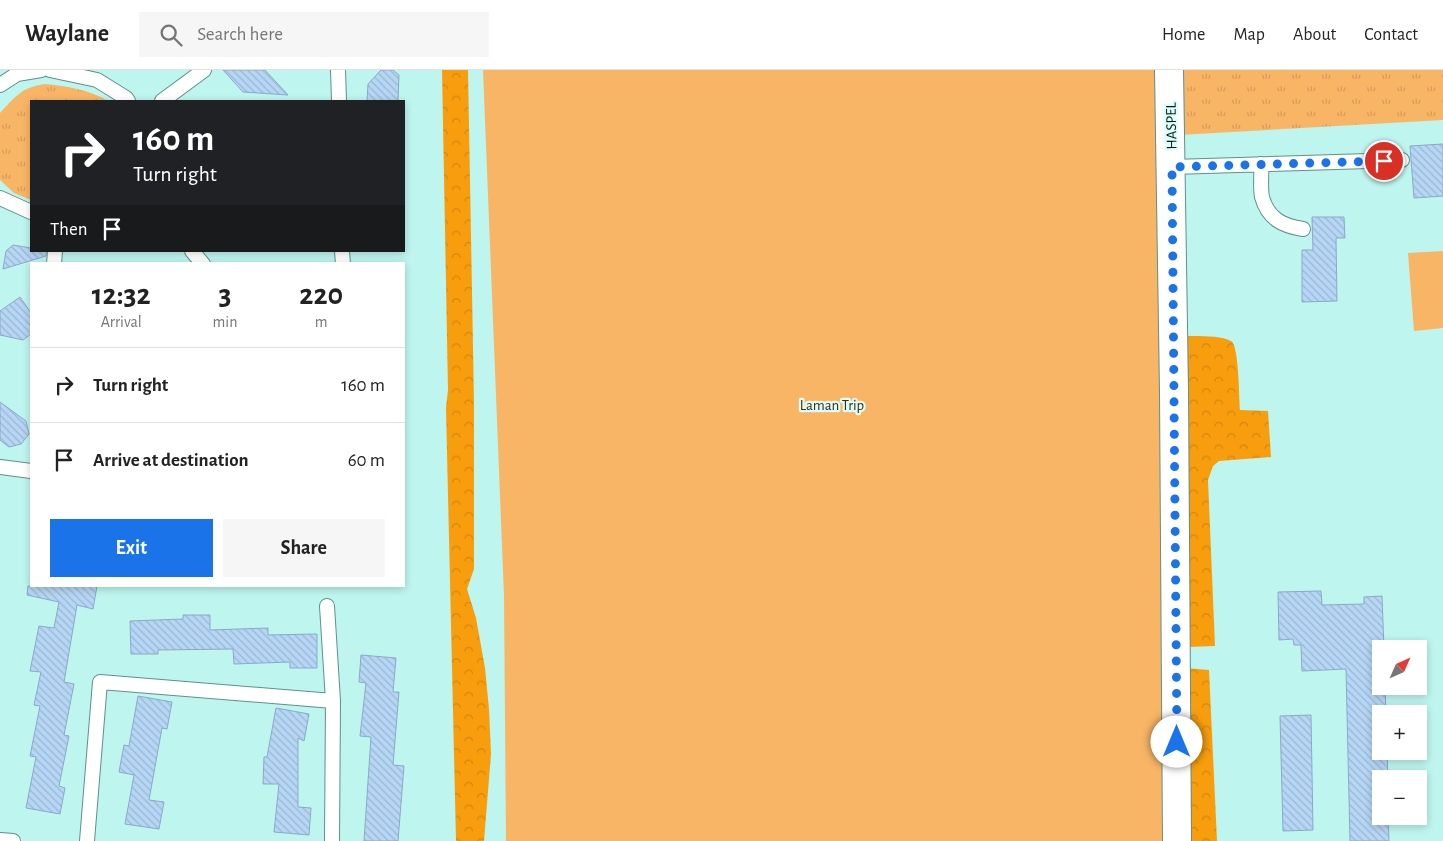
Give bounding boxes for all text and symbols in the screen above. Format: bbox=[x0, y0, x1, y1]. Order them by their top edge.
search box bbox=[139, 12, 489, 57]
icon: search bbox=[157, 21, 185, 49]
text: Waylane bbox=[25, 22, 109, 46]
text: Search here bbox=[197, 25, 283, 44]
text: Home bbox=[1162, 26, 1205, 44]
text: Map bbox=[1233, 26, 1265, 44]
text: About bbox=[1293, 26, 1336, 44]
text: Contact bbox=[1364, 26, 1418, 44]
street label: HASPEL bbox=[1164, 101, 1179, 150]
icon: right bbox=[50, 120, 115, 185]
text: 160 m bbox=[133, 122, 214, 157]
pin bbox=[1363, 140, 1405, 182]
icon: arrive bbox=[1370, 147, 1398, 175]
text: Turn right bbox=[133, 163, 217, 185]
icon: arrive bbox=[98, 215, 126, 243]
text: Then bbox=[50, 220, 88, 239]
text: 12:32 bbox=[92, 280, 151, 310]
text: 3 bbox=[219, 280, 231, 310]
text: 220 bbox=[299, 280, 343, 310]
text: Arrival bbox=[101, 314, 142, 330]
text: min bbox=[213, 314, 237, 330]
text: m bbox=[315, 314, 328, 330]
icon: right bbox=[50, 371, 78, 399]
text: Turn right bbox=[93, 376, 168, 395]
text: 160 m bbox=[341, 376, 385, 395]
park label: Laman Trip bbox=[800, 398, 864, 413]
icon: arrive bbox=[50, 446, 78, 474]
text: Arrive at destination bbox=[93, 451, 249, 470]
text: 60 m bbox=[348, 451, 385, 470]
button: Exit bbox=[50, 519, 213, 577]
button: Share bbox=[223, 519, 385, 577]
north arrow bbox=[1372, 640, 1428, 695]
map controls bbox=[1372, 640, 1427, 825]
button: + bbox=[1372, 705, 1427, 760]
position arrow bbox=[1150, 715, 1202, 767]
button: − bbox=[1372, 770, 1427, 825]

